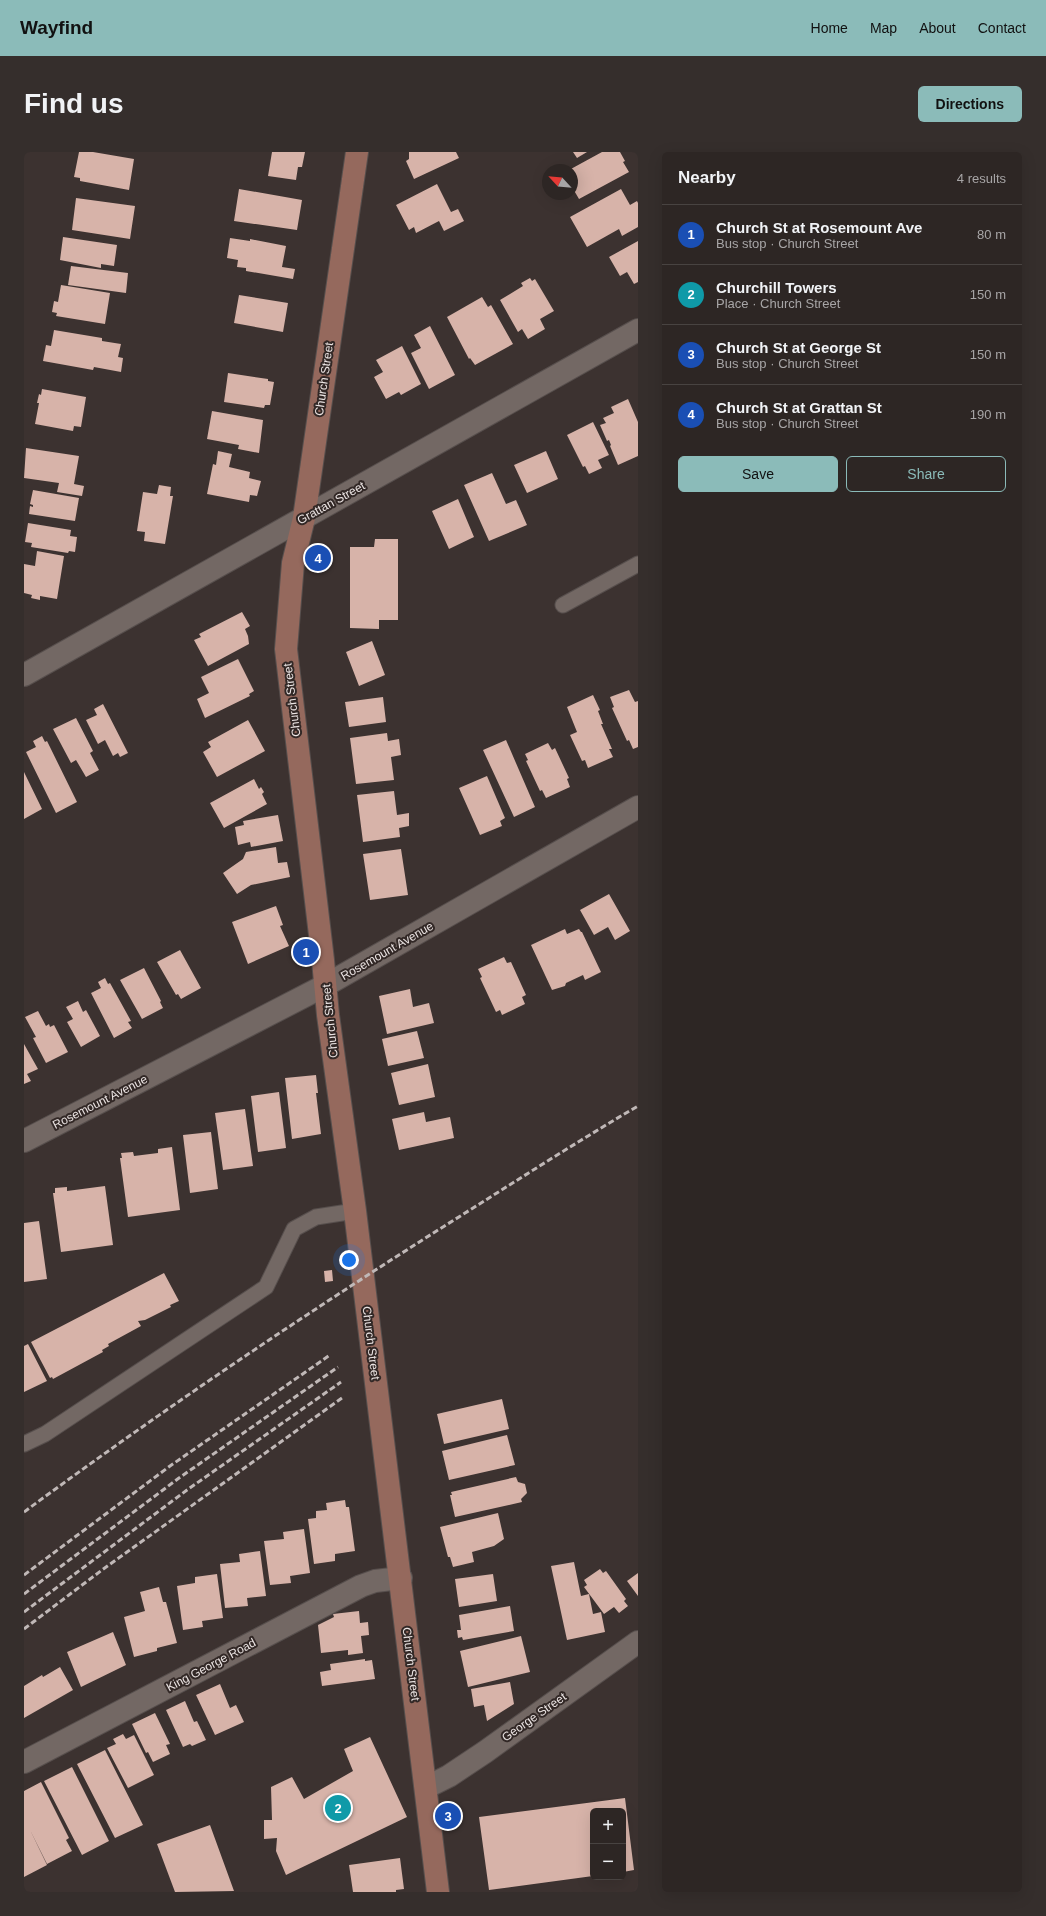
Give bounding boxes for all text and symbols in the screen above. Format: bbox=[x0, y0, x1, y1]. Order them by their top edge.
text: Wayfind bbox=[20, 17, 93, 38]
text: Home bbox=[811, 20, 848, 36]
text: Map bbox=[870, 20, 897, 36]
text: About bbox=[919, 20, 956, 36]
text: Contact bbox=[978, 20, 1026, 36]
button: Directions bbox=[918, 86, 1022, 122]
text: Find us bbox=[24, 88, 124, 119]
north arrow bbox=[542, 164, 578, 200]
text: Nearby bbox=[678, 168, 736, 187]
text: 4 results bbox=[957, 171, 1006, 186]
text: Church St at Rosemount Ave bbox=[716, 219, 922, 236]
text: 1 bbox=[687, 227, 695, 242]
text: 80 m bbox=[977, 227, 1006, 242]
text: Bus stop · Church Street bbox=[716, 236, 858, 251]
text: Churchill Towers bbox=[716, 279, 837, 296]
text: 2 bbox=[687, 287, 695, 302]
text: 150 m bbox=[970, 287, 1006, 302]
text: Place · Church Street bbox=[716, 296, 840, 311]
text: Church St at George St bbox=[716, 339, 881, 356]
street label: Church Street bbox=[312, 341, 336, 417]
text: 3 bbox=[687, 347, 695, 362]
text: 150 m bbox=[970, 347, 1006, 362]
text: Bus stop · Church Street bbox=[716, 356, 858, 371]
text: Church St at Grattan St bbox=[716, 399, 882, 416]
text: 4 bbox=[687, 407, 695, 422]
text: 190 m bbox=[970, 407, 1006, 422]
text: Bus stop · Church Street bbox=[716, 416, 858, 431]
button: Save bbox=[678, 456, 838, 492]
button: Share bbox=[846, 456, 1006, 492]
street label: Grattan Street bbox=[295, 478, 368, 527]
pin: 4 bbox=[305, 543, 331, 573]
street label: Church Street bbox=[280, 662, 303, 738]
street label: Rosemount Avenue bbox=[338, 919, 436, 983]
pin: 1 bbox=[293, 937, 319, 967]
street label: Church Street bbox=[319, 983, 341, 1059]
street label: Rosemount Avenue bbox=[50, 1072, 150, 1132]
your location bbox=[339, 1250, 359, 1270]
street label: Church Street bbox=[360, 1305, 383, 1381]
street label: Church Street bbox=[400, 1626, 423, 1702]
street label: King George Road bbox=[164, 1635, 258, 1695]
street label: George Street bbox=[499, 1689, 569, 1744]
pin: 2 bbox=[325, 1793, 351, 1823]
pin: 3 bbox=[435, 1801, 461, 1831]
map controls bbox=[590, 1808, 626, 1880]
button: + bbox=[590, 1808, 626, 1844]
button: − bbox=[590, 1844, 626, 1880]

